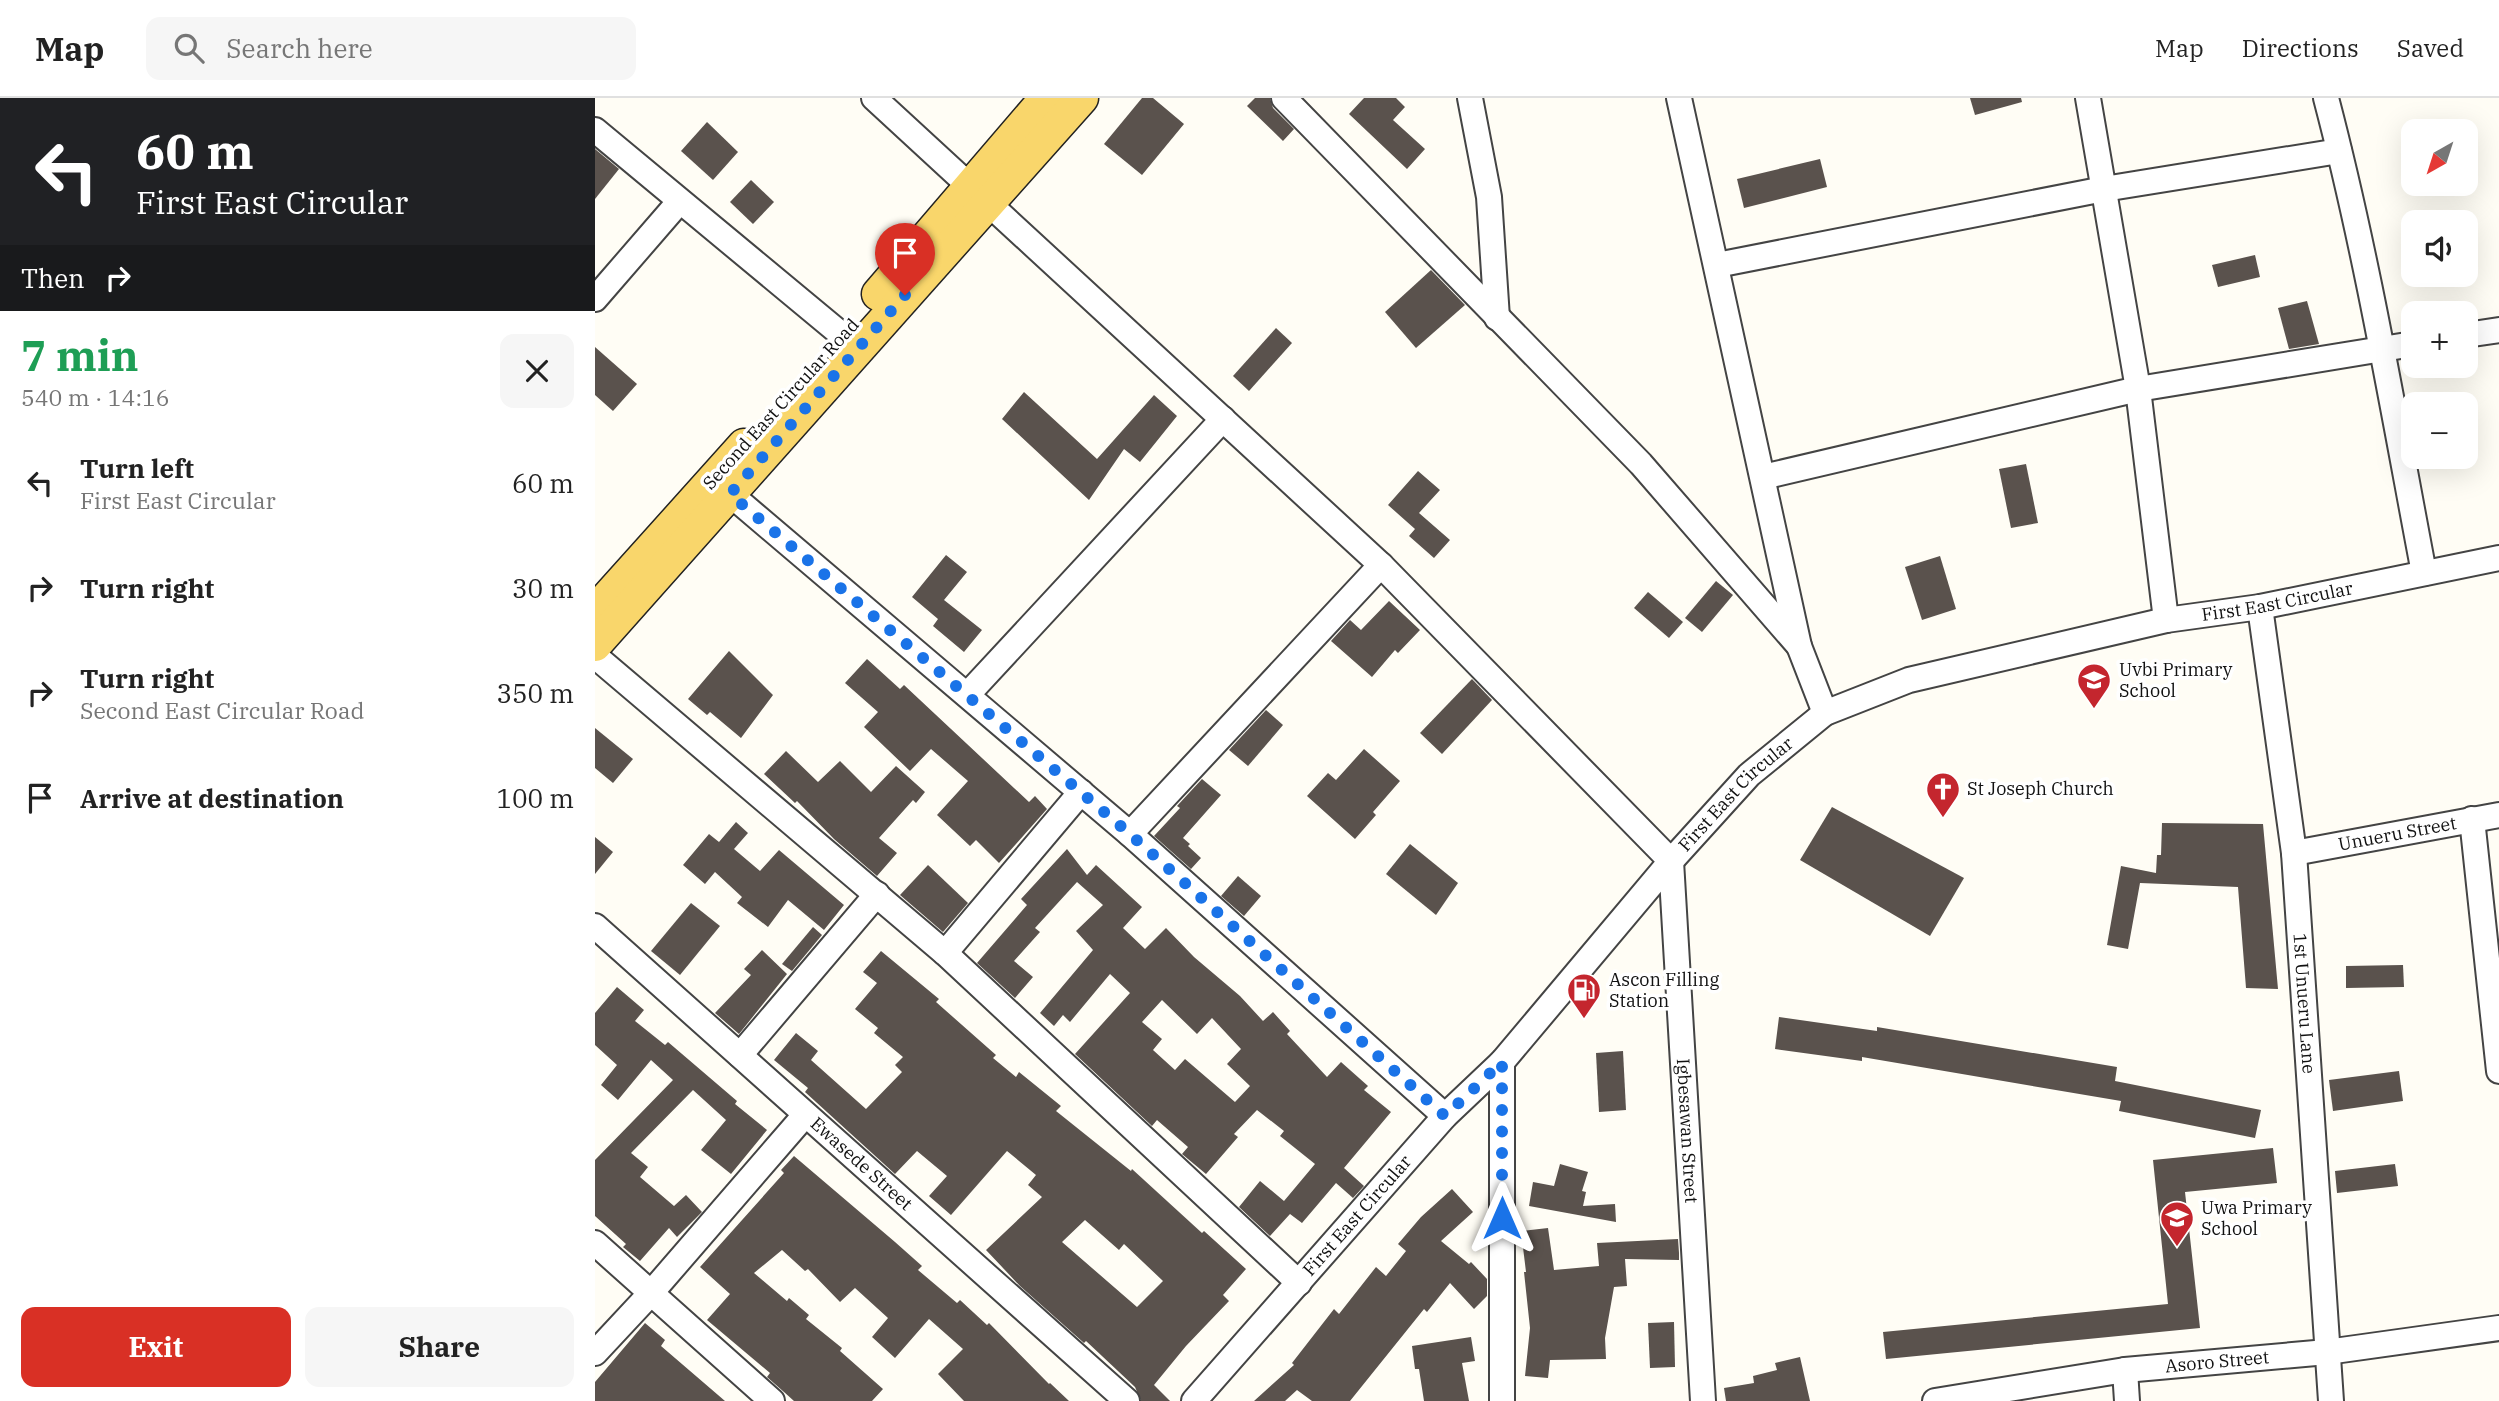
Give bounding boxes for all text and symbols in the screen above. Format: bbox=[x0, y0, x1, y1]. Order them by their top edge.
search box bbox=[146, 17, 636, 80]
text: Map bbox=[35, 27, 104, 70]
icon: search bbox=[170, 29, 208, 67]
text: Search here bbox=[226, 31, 373, 65]
text: Map bbox=[2155, 32, 2204, 64]
text: Directions bbox=[2242, 32, 2359, 64]
text: Saved bbox=[2397, 32, 2464, 64]
text: 60 m bbox=[136, 119, 254, 182]
north arrow bbox=[2401, 119, 2478, 196]
map controls bbox=[2401, 119, 2478, 469]
icon: left bbox=[21, 126, 112, 217]
text: First East Circular bbox=[136, 181, 408, 223]
button: sound bbox=[2401, 210, 2478, 287]
pin bbox=[875, 223, 935, 295]
icon: arrive bbox=[886, 234, 924, 272]
icon: right bbox=[99, 259, 137, 297]
text: Then bbox=[21, 261, 85, 295]
button: + bbox=[2401, 301, 2478, 378]
street label: Second East Circular Road bbox=[698, 313, 864, 494]
text: 7 min bbox=[21, 328, 139, 383]
button: close bbox=[500, 334, 574, 408]
text: 540 m · 14:16 bbox=[21, 382, 170, 412]
button: − bbox=[2401, 392, 2478, 469]
text: Turn left bbox=[80, 451, 194, 485]
icon: left bbox=[21, 464, 59, 502]
text: 60 m bbox=[512, 466, 574, 500]
text: First East Circular bbox=[80, 485, 276, 515]
icon: right bbox=[21, 569, 59, 607]
text: Turn right bbox=[80, 571, 214, 605]
text: 30 m bbox=[512, 571, 574, 605]
street label: First East Circular bbox=[2200, 576, 2355, 626]
place label: Uvbi Primary School bbox=[2119, 658, 2233, 702]
text: Turn right bbox=[80, 661, 214, 695]
school or university icon: Uvbi Primary School bbox=[2075, 661, 2113, 710]
icon: right bbox=[21, 674, 59, 712]
text: 350 m bbox=[496, 676, 574, 710]
text: Second East Circular Road bbox=[80, 695, 365, 725]
street label: First East Circular bbox=[1673, 732, 1798, 856]
church icon: St Joseph Church bbox=[1924, 770, 1962, 819]
place label: St Joseph Church bbox=[1967, 777, 2114, 800]
icon: arrive bbox=[21, 779, 59, 817]
text: Arrive at destination bbox=[80, 781, 344, 815]
text: 100 m bbox=[496, 781, 574, 815]
street label: Unueru Street bbox=[2336, 811, 2458, 856]
street label: 1st Unueru Lane bbox=[2288, 932, 2321, 1074]
place label: Ascon Filling Station bbox=[1609, 968, 1720, 1012]
fuel station icon: Ascon Filling Station bbox=[1565, 971, 1603, 1020]
street label: Igbesawan Street bbox=[1672, 1058, 1703, 1204]
street label: Ewasede Street bbox=[806, 1112, 917, 1215]
street label: First East Circular bbox=[1298, 1150, 1416, 1280]
position arrow bbox=[1465, 1181, 1539, 1255]
place label: Uwa Primary School bbox=[2201, 1196, 2312, 1240]
school or university icon: Uwa Primary School bbox=[2158, 1199, 2196, 1248]
button: Exit bbox=[21, 1307, 291, 1387]
button: Share bbox=[305, 1307, 574, 1387]
street label: Asoro Street bbox=[2164, 1345, 2270, 1377]

